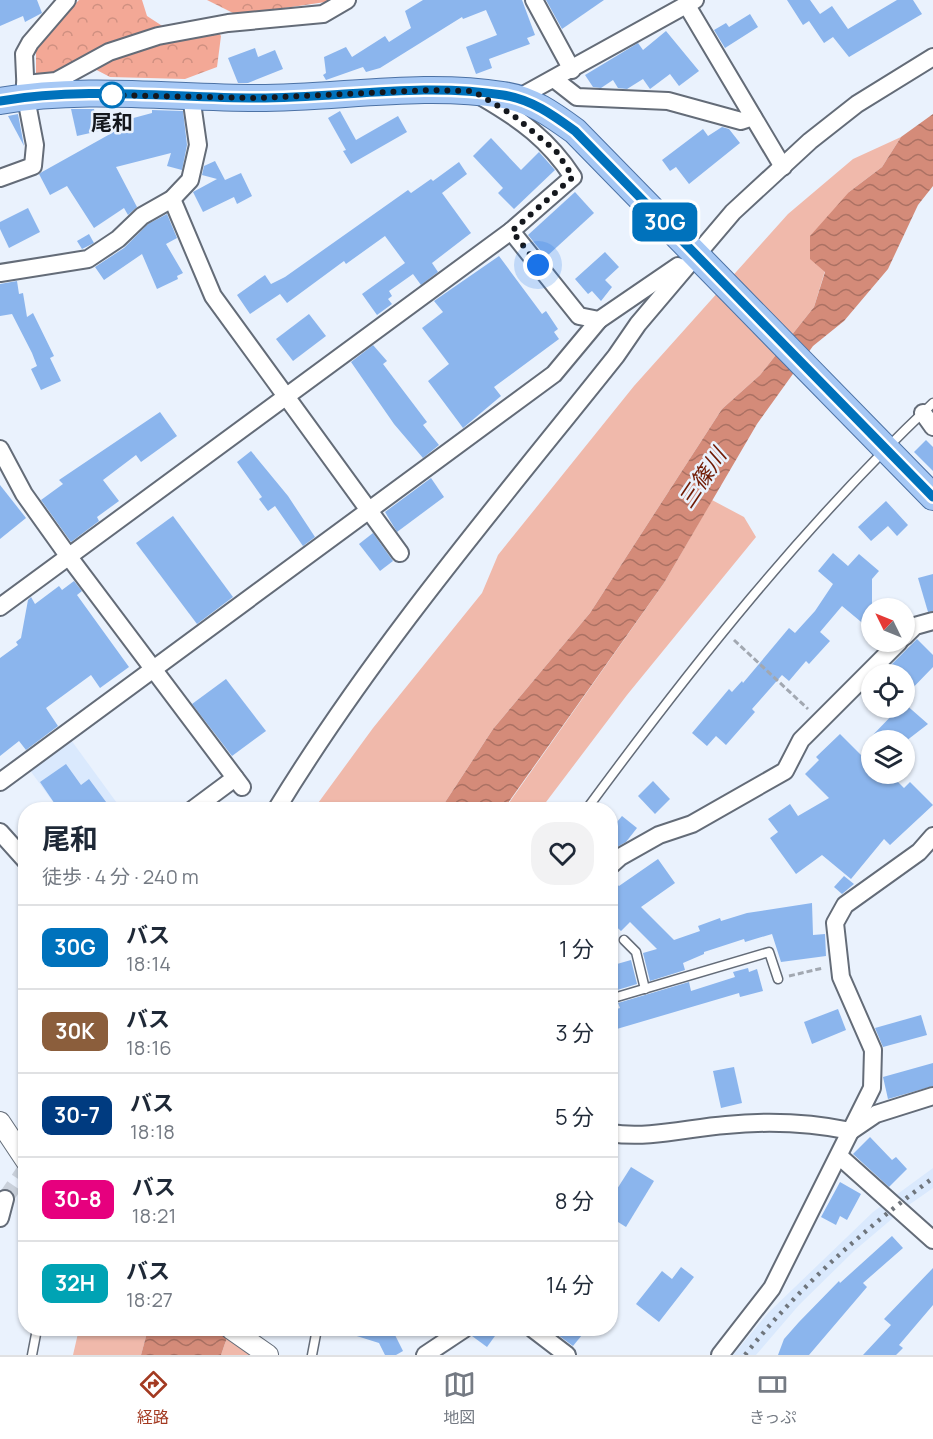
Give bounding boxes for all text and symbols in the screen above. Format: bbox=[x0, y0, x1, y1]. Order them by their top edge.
marker: 尾和 bbox=[99, 82, 125, 108]
place label: 尾和 bbox=[91, 108, 133, 136]
line badge: 30G bbox=[630, 202, 700, 242]
text: 30G bbox=[644, 208, 686, 236]
your location bbox=[523, 250, 553, 280]
water label: 三篠川 bbox=[671, 441, 734, 514]
north arrow bbox=[861, 598, 915, 652]
map controls bbox=[861, 598, 915, 784]
button: locate bbox=[861, 664, 915, 718]
button: layers bbox=[861, 730, 915, 784]
text: 尾和 bbox=[42, 819, 98, 857]
button: heart bbox=[531, 822, 594, 885]
text: 徒歩 · 4 分 · 240 m bbox=[42, 863, 199, 890]
text: バス bbox=[126, 920, 170, 950]
text: 30G bbox=[54, 933, 96, 961]
text: 1 分 bbox=[559, 934, 594, 964]
text: 18:14 bbox=[126, 950, 171, 977]
text: バス bbox=[126, 1004, 170, 1034]
text: 30K bbox=[55, 1017, 95, 1045]
text: 3 分 bbox=[555, 1018, 594, 1048]
text: 18:16 bbox=[126, 1034, 172, 1061]
text: バス bbox=[130, 1088, 174, 1118]
text: 30-7 bbox=[54, 1101, 100, 1129]
text: 5 分 bbox=[555, 1102, 594, 1132]
text: 18:18 bbox=[130, 1118, 175, 1145]
text: バス bbox=[132, 1172, 176, 1202]
text: 30-8 bbox=[54, 1185, 102, 1213]
text: 8 分 bbox=[555, 1186, 594, 1216]
text: 18:21 bbox=[132, 1202, 176, 1229]
text: バス bbox=[126, 1256, 170, 1286]
text: 32H bbox=[55, 1269, 95, 1297]
text: 14 分 bbox=[546, 1270, 594, 1300]
text: 18:27 bbox=[126, 1286, 173, 1313]
tab: 経路 bbox=[137, 1368, 170, 1428]
tab: 地図 bbox=[443, 1368, 476, 1428]
tab: きっぷ bbox=[749, 1368, 796, 1428]

